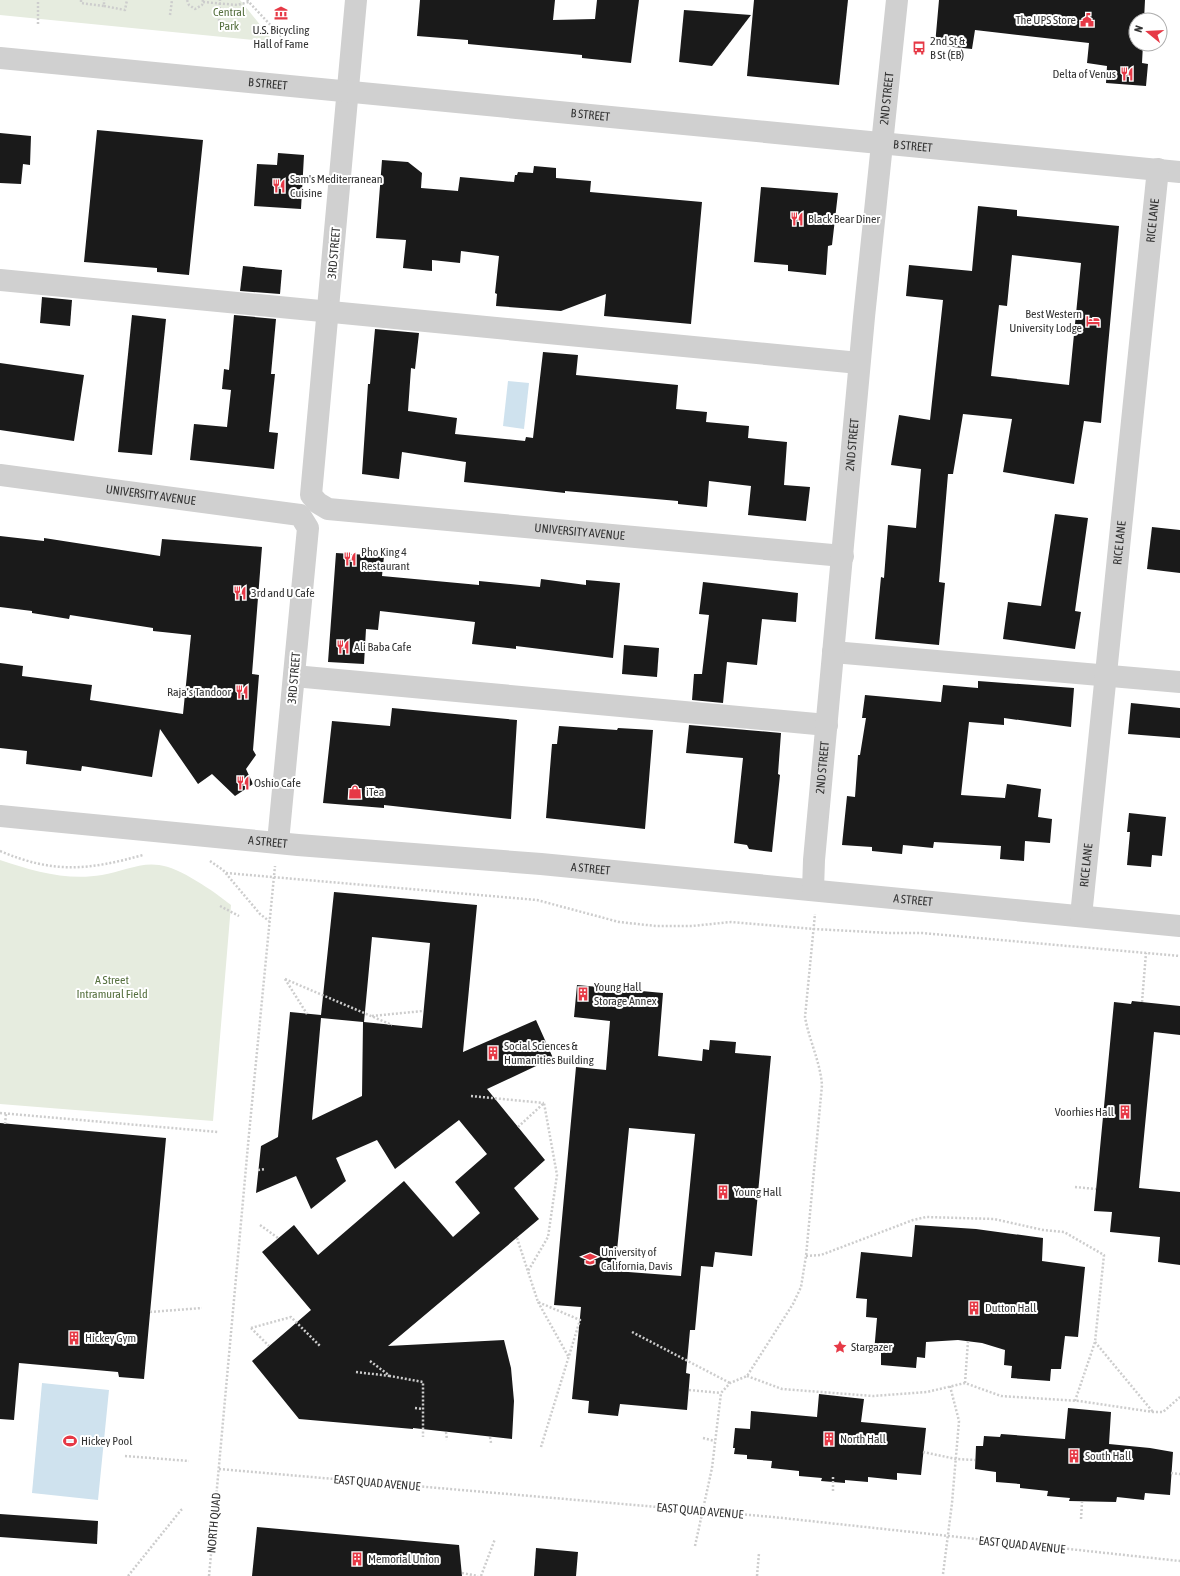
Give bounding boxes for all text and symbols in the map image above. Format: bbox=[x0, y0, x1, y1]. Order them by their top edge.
park label: Central Park bbox=[213, 5, 246, 33]
museum icon: U.S. Bicycling Hall of Fame bbox=[273, 5, 289, 21]
public building icon: The UPS Store bbox=[1079, 12, 1095, 28]
north arrow bbox=[1128, 12, 1168, 52]
place label: The UPS Store bbox=[1015, 13, 1076, 27]
place label: U.S. Bicycling Hall of Fame bbox=[253, 23, 310, 51]
text: N bbox=[1132, 24, 1145, 34]
place label: 2nd St & B St (EB) bbox=[930, 34, 966, 62]
bus stop icon: 2nd St & B St (EB) bbox=[911, 40, 927, 56]
restaurant icon: Delta of Venus bbox=[1119, 66, 1135, 82]
place label: Delta of Venus bbox=[1053, 67, 1116, 81]
street label: 2ND STREET bbox=[877, 71, 897, 126]
street label: B STREET bbox=[248, 75, 289, 93]
street label: B STREET bbox=[570, 106, 611, 124]
street label: B STREET bbox=[893, 137, 934, 155]
place label: Sam's Mediterranean Cuisine bbox=[290, 172, 383, 200]
restaurant icon: Sam's Mediterranean Cuisine bbox=[271, 178, 287, 194]
street label: RICE LANE bbox=[1143, 198, 1162, 243]
restaurant icon: Black Bear Diner bbox=[789, 211, 805, 227]
place label: Black Bear Diner bbox=[808, 212, 880, 226]
street label: 3RD STREET bbox=[325, 226, 343, 279]
place label: Best Western University Lodge bbox=[1009, 307, 1082, 335]
hotel icon: Best Western University Lodge bbox=[1085, 313, 1101, 329]
street label: 2ND STREET bbox=[843, 417, 862, 472]
street label: UNIVERSITY AVENUE bbox=[105, 482, 197, 508]
street label: RICE LANE bbox=[1110, 520, 1129, 566]
street label: UNIVERSITY AVENUE bbox=[534, 521, 625, 543]
place label: Pho King 4 Restaurant bbox=[361, 545, 410, 573]
restaurant icon: Pho King 4 Restaurant bbox=[342, 551, 358, 567]
restaurant icon: 3rd and U Cafe bbox=[232, 585, 248, 601]
place label: 3rd and U Cafe bbox=[251, 586, 315, 600]
restaurant icon: Ali Baba Cafe bbox=[335, 639, 351, 655]
place label: Ali Baba Cafe bbox=[354, 640, 411, 654]
street label: 3RD STREET bbox=[285, 651, 303, 704]
restaurant icon: Raja's Tandoor bbox=[234, 684, 250, 700]
place label: Raja's Tandoor bbox=[167, 685, 231, 699]
street label: 2ND STREET bbox=[813, 740, 832, 794]
restaurant icon: Oshio Cafe bbox=[235, 775, 251, 791]
place label: Oshio Cafe bbox=[254, 776, 301, 790]
shop icon: iTea bbox=[347, 784, 363, 800]
place label: iTea bbox=[366, 785, 384, 799]
street label: A STREET bbox=[247, 833, 289, 851]
street label: RICE LANE bbox=[1077, 843, 1095, 888]
street label: A STREET bbox=[570, 860, 612, 878]
street label: A STREET bbox=[893, 891, 934, 909]
park label: A Street Intramural Field bbox=[76, 973, 148, 1001]
place label: Young Hall Storage Annex bbox=[594, 980, 657, 1008]
building icon: Young Hall Storage Annex bbox=[575, 986, 591, 1002]
place label: Social Sciences & Humanities Building bbox=[504, 1039, 595, 1067]
building icon: Social Sciences & Humanities Building bbox=[485, 1045, 501, 1061]
building icon: Voorhies Hall bbox=[1117, 1104, 1133, 1120]
place label: Voorhies Hall bbox=[1055, 1105, 1115, 1119]
building icon: Young Hall bbox=[715, 1184, 731, 1200]
place label: Young Hall bbox=[734, 1185, 782, 1199]
place label: University of California, Davis bbox=[601, 1245, 673, 1273]
school or university icon: University of California, Davis bbox=[582, 1251, 598, 1267]
building icon: Dutton Hall bbox=[966, 1300, 982, 1316]
place label: Dutton Hall bbox=[985, 1301, 1037, 1315]
building icon: Hickey Gym bbox=[66, 1330, 82, 1346]
place label: Hickey Gym bbox=[85, 1331, 136, 1345]
place icon: Stargazer bbox=[832, 1339, 848, 1355]
place label: Stargazer bbox=[851, 1340, 892, 1354]
building icon: North Hall bbox=[821, 1431, 837, 1447]
place label: North Hall bbox=[840, 1432, 887, 1446]
sports icon: Hickey Pool bbox=[62, 1433, 78, 1449]
place label: Hickey Pool bbox=[81, 1434, 133, 1448]
building icon: South Hall bbox=[1066, 1448, 1082, 1464]
place label: South Hall bbox=[1085, 1449, 1132, 1463]
street label: EAST QUAD AVENUE bbox=[333, 1472, 421, 1494]
street label: NORTH QUAD bbox=[204, 1492, 224, 1554]
street label: EAST QUAD AVENUE bbox=[656, 1500, 744, 1522]
street label: EAST QUAD AVENUE bbox=[978, 1533, 1066, 1557]
building icon: Memorial Union bbox=[349, 1551, 365, 1567]
place label: Memorial Union bbox=[368, 1552, 440, 1566]

